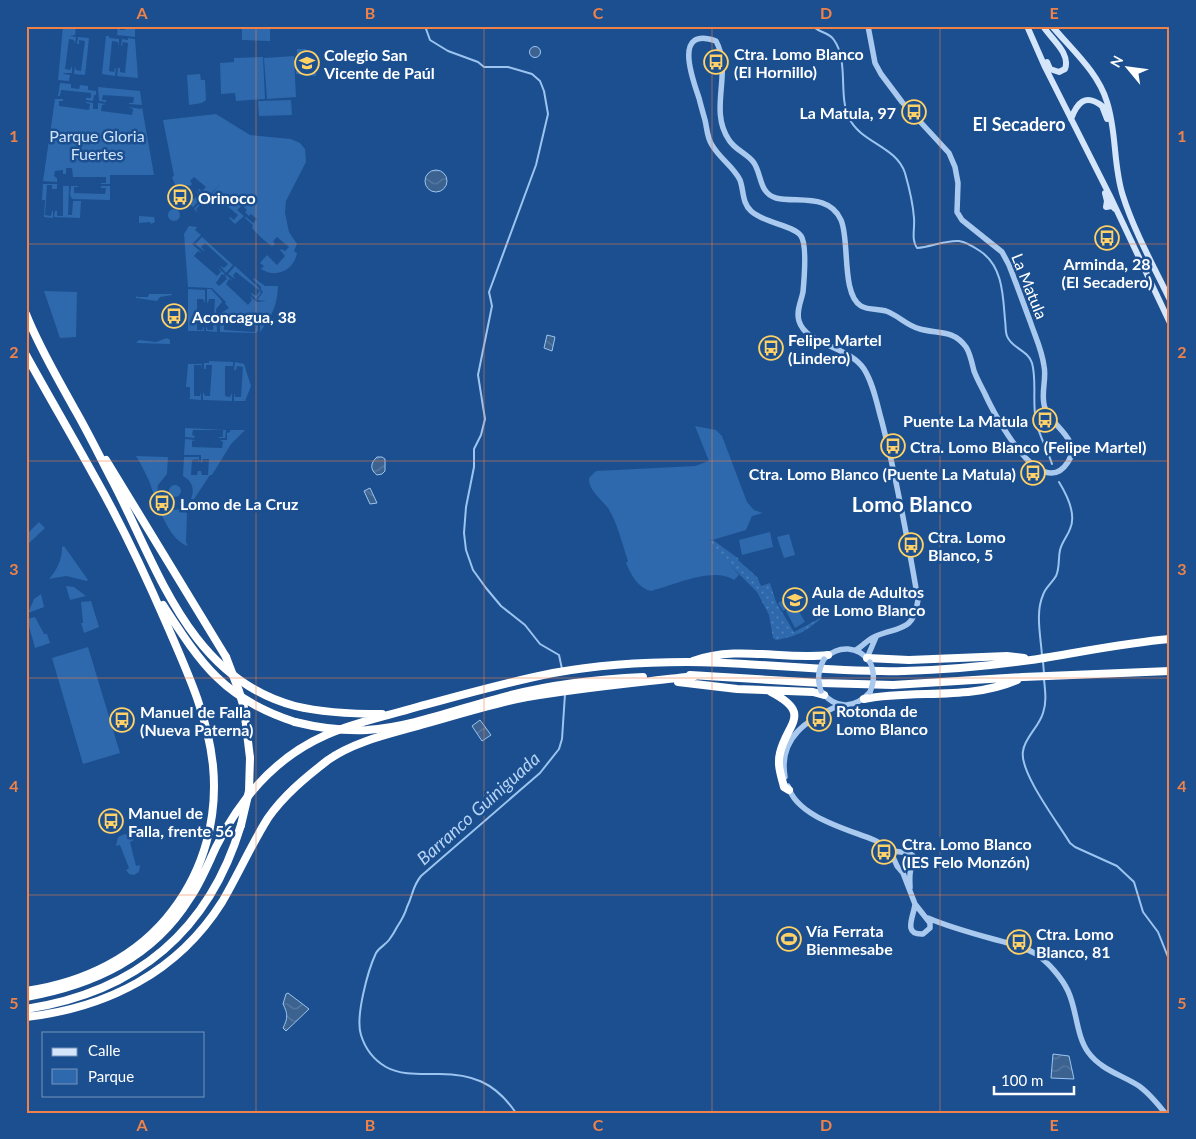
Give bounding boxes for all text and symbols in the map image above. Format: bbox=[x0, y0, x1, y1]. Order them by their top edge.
text: A bbox=[135, 3, 148, 22]
text: B bbox=[365, 3, 375, 22]
text: C bbox=[593, 3, 604, 22]
text: D bbox=[820, 3, 832, 22]
text: E bbox=[1049, 3, 1059, 22]
north arrow bbox=[1104, 42, 1154, 92]
place label: Ctra. Lomo Blanco (El Hornillo) bbox=[734, 44, 864, 81]
place label: Colegio San Vicente de Paúl bbox=[323, 45, 435, 82]
bus stop icon: Ctra. Lomo Blanco (El Hornillo) bbox=[703, 49, 729, 75]
school or university icon: Colegio San Vicente de Paúl bbox=[294, 50, 320, 76]
text: N bbox=[1106, 53, 1126, 70]
bus stop icon: La Matula, 97 bbox=[901, 99, 927, 125]
place label: La Matula, 97 bbox=[799, 103, 896, 122]
district label: El Secadero bbox=[972, 113, 1066, 135]
text: 1 bbox=[9, 126, 19, 145]
park label: Parque Gloria Fuertes bbox=[49, 126, 145, 163]
text: 1 bbox=[1177, 126, 1187, 145]
bus stop icon: Orinoco bbox=[167, 184, 193, 210]
place label: Orinoco bbox=[198, 188, 256, 207]
bus stop icon: Arminda, 28 (El Secadero) bbox=[1094, 225, 1120, 251]
street label: La Matula bbox=[1008, 250, 1052, 322]
place label: Arminda, 28 (El Secadero) bbox=[1061, 254, 1153, 291]
bus stop icon: Aconcagua, 38 bbox=[161, 303, 187, 329]
place label: Aconcagua, 38 bbox=[191, 307, 296, 326]
place label: Felipe Martel (Lindero) bbox=[788, 330, 882, 367]
bus stop icon: Felipe Martel (Lindero) bbox=[758, 335, 784, 361]
text: 2 bbox=[9, 342, 19, 361]
text: 2 bbox=[1177, 342, 1187, 361]
bus stop icon: Puente La Matula bbox=[1032, 407, 1058, 433]
place label: Puente La Matula bbox=[903, 411, 1028, 430]
bus stop icon: Ctra. Lomo Blanco (Felipe Martel) bbox=[880, 433, 906, 459]
place label: Ctra. Lomo Blanco (Felipe Martel) bbox=[910, 437, 1146, 456]
bus stop icon: Ctra. Lomo Blanco (Puente La Matula) bbox=[1020, 460, 1046, 486]
place label: Ctra. Lomo Blanco (Puente La Matula) bbox=[749, 464, 1016, 483]
bus stop icon: Lomo de La Cruz bbox=[149, 490, 175, 516]
district label: Lomo Blanco bbox=[852, 491, 972, 516]
place label: Lomo de La Cruz bbox=[180, 494, 298, 513]
place label: Ctra. Lomo Blanco, 5 bbox=[928, 527, 1006, 564]
bus stop icon: Ctra. Lomo Blanco, 5 bbox=[898, 532, 924, 558]
text: 3 bbox=[9, 559, 19, 578]
text: 3 bbox=[1177, 559, 1187, 578]
place label: Aula de Adultos de Lomo Blanco bbox=[811, 582, 925, 619]
school or university icon: Aula de Adultos de Lomo Blanco bbox=[782, 587, 808, 613]
place label: Rotonda de Lomo Blanco bbox=[836, 701, 928, 738]
place label: Manuel de Falla (Nueva Paterna) bbox=[140, 702, 254, 739]
bus stop icon: Rotonda de Lomo Blanco bbox=[806, 706, 832, 732]
bus stop icon: Manuel de Falla (Nueva Paterna) bbox=[109, 707, 135, 733]
water label: Barranco Guiniguada bbox=[412, 747, 544, 869]
text: 4 bbox=[9, 776, 19, 795]
text: 4 bbox=[1177, 776, 1187, 795]
place label: Manuel de Falla, frente 56 bbox=[128, 803, 234, 840]
bus stop icon: Manuel de Falla, frente 56 bbox=[98, 808, 124, 834]
place label: Ctra. Lomo Blanco (IES Felo Monzón) bbox=[902, 834, 1032, 871]
bus stop icon: Ctra. Lomo Blanco (IES Felo Monzón) bbox=[871, 839, 897, 865]
place label: Vía Ferrata Bienmesabe bbox=[805, 921, 893, 958]
place label: Ctra. Lomo Blanco, 81 bbox=[1036, 924, 1114, 961]
sports icon: Vía Ferrata Bienmesabe bbox=[776, 926, 802, 952]
bus stop icon: Ctra. Lomo Blanco, 81 bbox=[1006, 929, 1032, 955]
text: 5 bbox=[9, 993, 19, 1012]
text: 5 bbox=[1177, 993, 1187, 1012]
legend bbox=[42, 1032, 205, 1096]
text: Calle bbox=[88, 1041, 121, 1059]
scale bar bbox=[994, 1064, 1074, 1096]
text: Parque bbox=[88, 1067, 134, 1085]
text: 100 m bbox=[1001, 1071, 1043, 1089]
text: A bbox=[135, 1115, 148, 1134]
text: B bbox=[365, 1115, 375, 1134]
text: C bbox=[593, 1115, 604, 1134]
text: D bbox=[820, 1115, 832, 1134]
text: E bbox=[1049, 1115, 1059, 1134]

